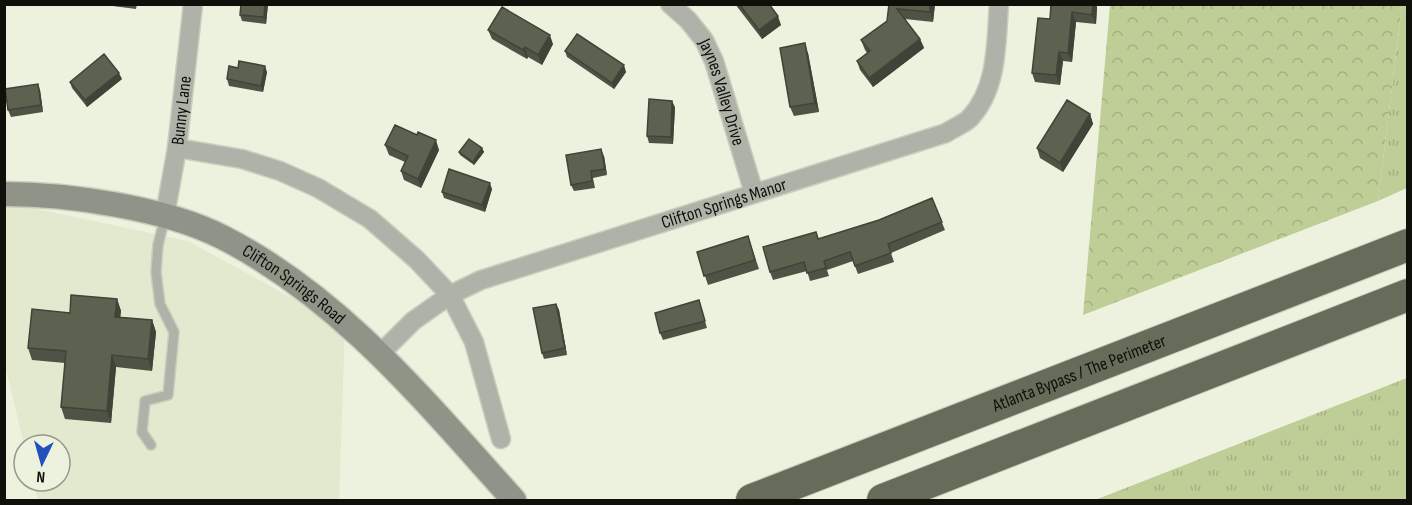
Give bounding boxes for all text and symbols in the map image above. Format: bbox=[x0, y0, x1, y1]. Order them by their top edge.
street label: Jaynes Valley Drive bbox=[693, 34, 749, 148]
street label: Bunny Lane bbox=[167, 75, 196, 146]
street label: Clifton Springs Manor bbox=[659, 174, 789, 233]
street label: Clifton Springs Road bbox=[238, 240, 350, 329]
street label: Atlanta Bypass / The Perimeter bbox=[989, 330, 1169, 417]
north arrow bbox=[12, 433, 72, 493]
text: N bbox=[36, 467, 46, 486]

